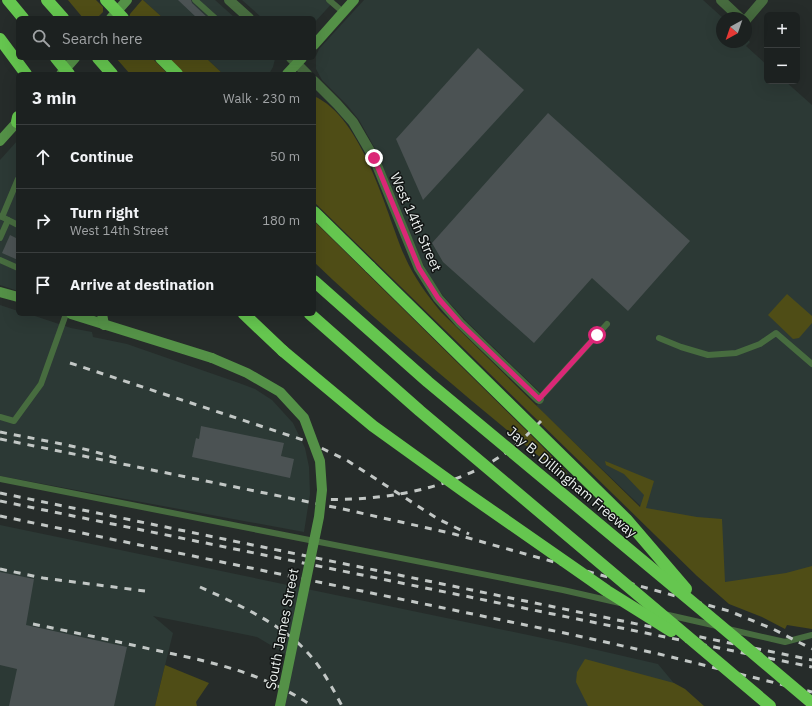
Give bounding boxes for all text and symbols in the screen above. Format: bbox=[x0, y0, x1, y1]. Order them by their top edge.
north arrow bbox=[716, 12, 752, 48]
map controls bbox=[764, 12, 800, 84]
button: + bbox=[764, 12, 800, 48]
search box bbox=[16, 16, 316, 60]
icon: search bbox=[30, 27, 52, 49]
text: Search here bbox=[62, 29, 142, 48]
button: − bbox=[764, 48, 800, 84]
text: 3 min bbox=[32, 87, 76, 109]
text: Walk · 230 m bbox=[223, 90, 300, 107]
icon: ahead bbox=[32, 146, 54, 168]
text: Continue bbox=[70, 147, 134, 166]
text: 50 m bbox=[270, 148, 300, 165]
route end bbox=[365, 149, 383, 167]
street label: West 14th Street bbox=[386, 170, 446, 274]
text: Turn right bbox=[70, 203, 139, 222]
icon: right bbox=[32, 210, 54, 232]
text: 180 m bbox=[262, 212, 300, 229]
text: West 14th Street bbox=[70, 222, 169, 239]
icon: arrive bbox=[32, 274, 54, 296]
text: Arrive at destination bbox=[70, 275, 214, 294]
route start bbox=[588, 326, 606, 344]
street label: Jay B. Dillingham Freeway bbox=[503, 422, 641, 542]
street label: South James Street bbox=[261, 567, 303, 691]

